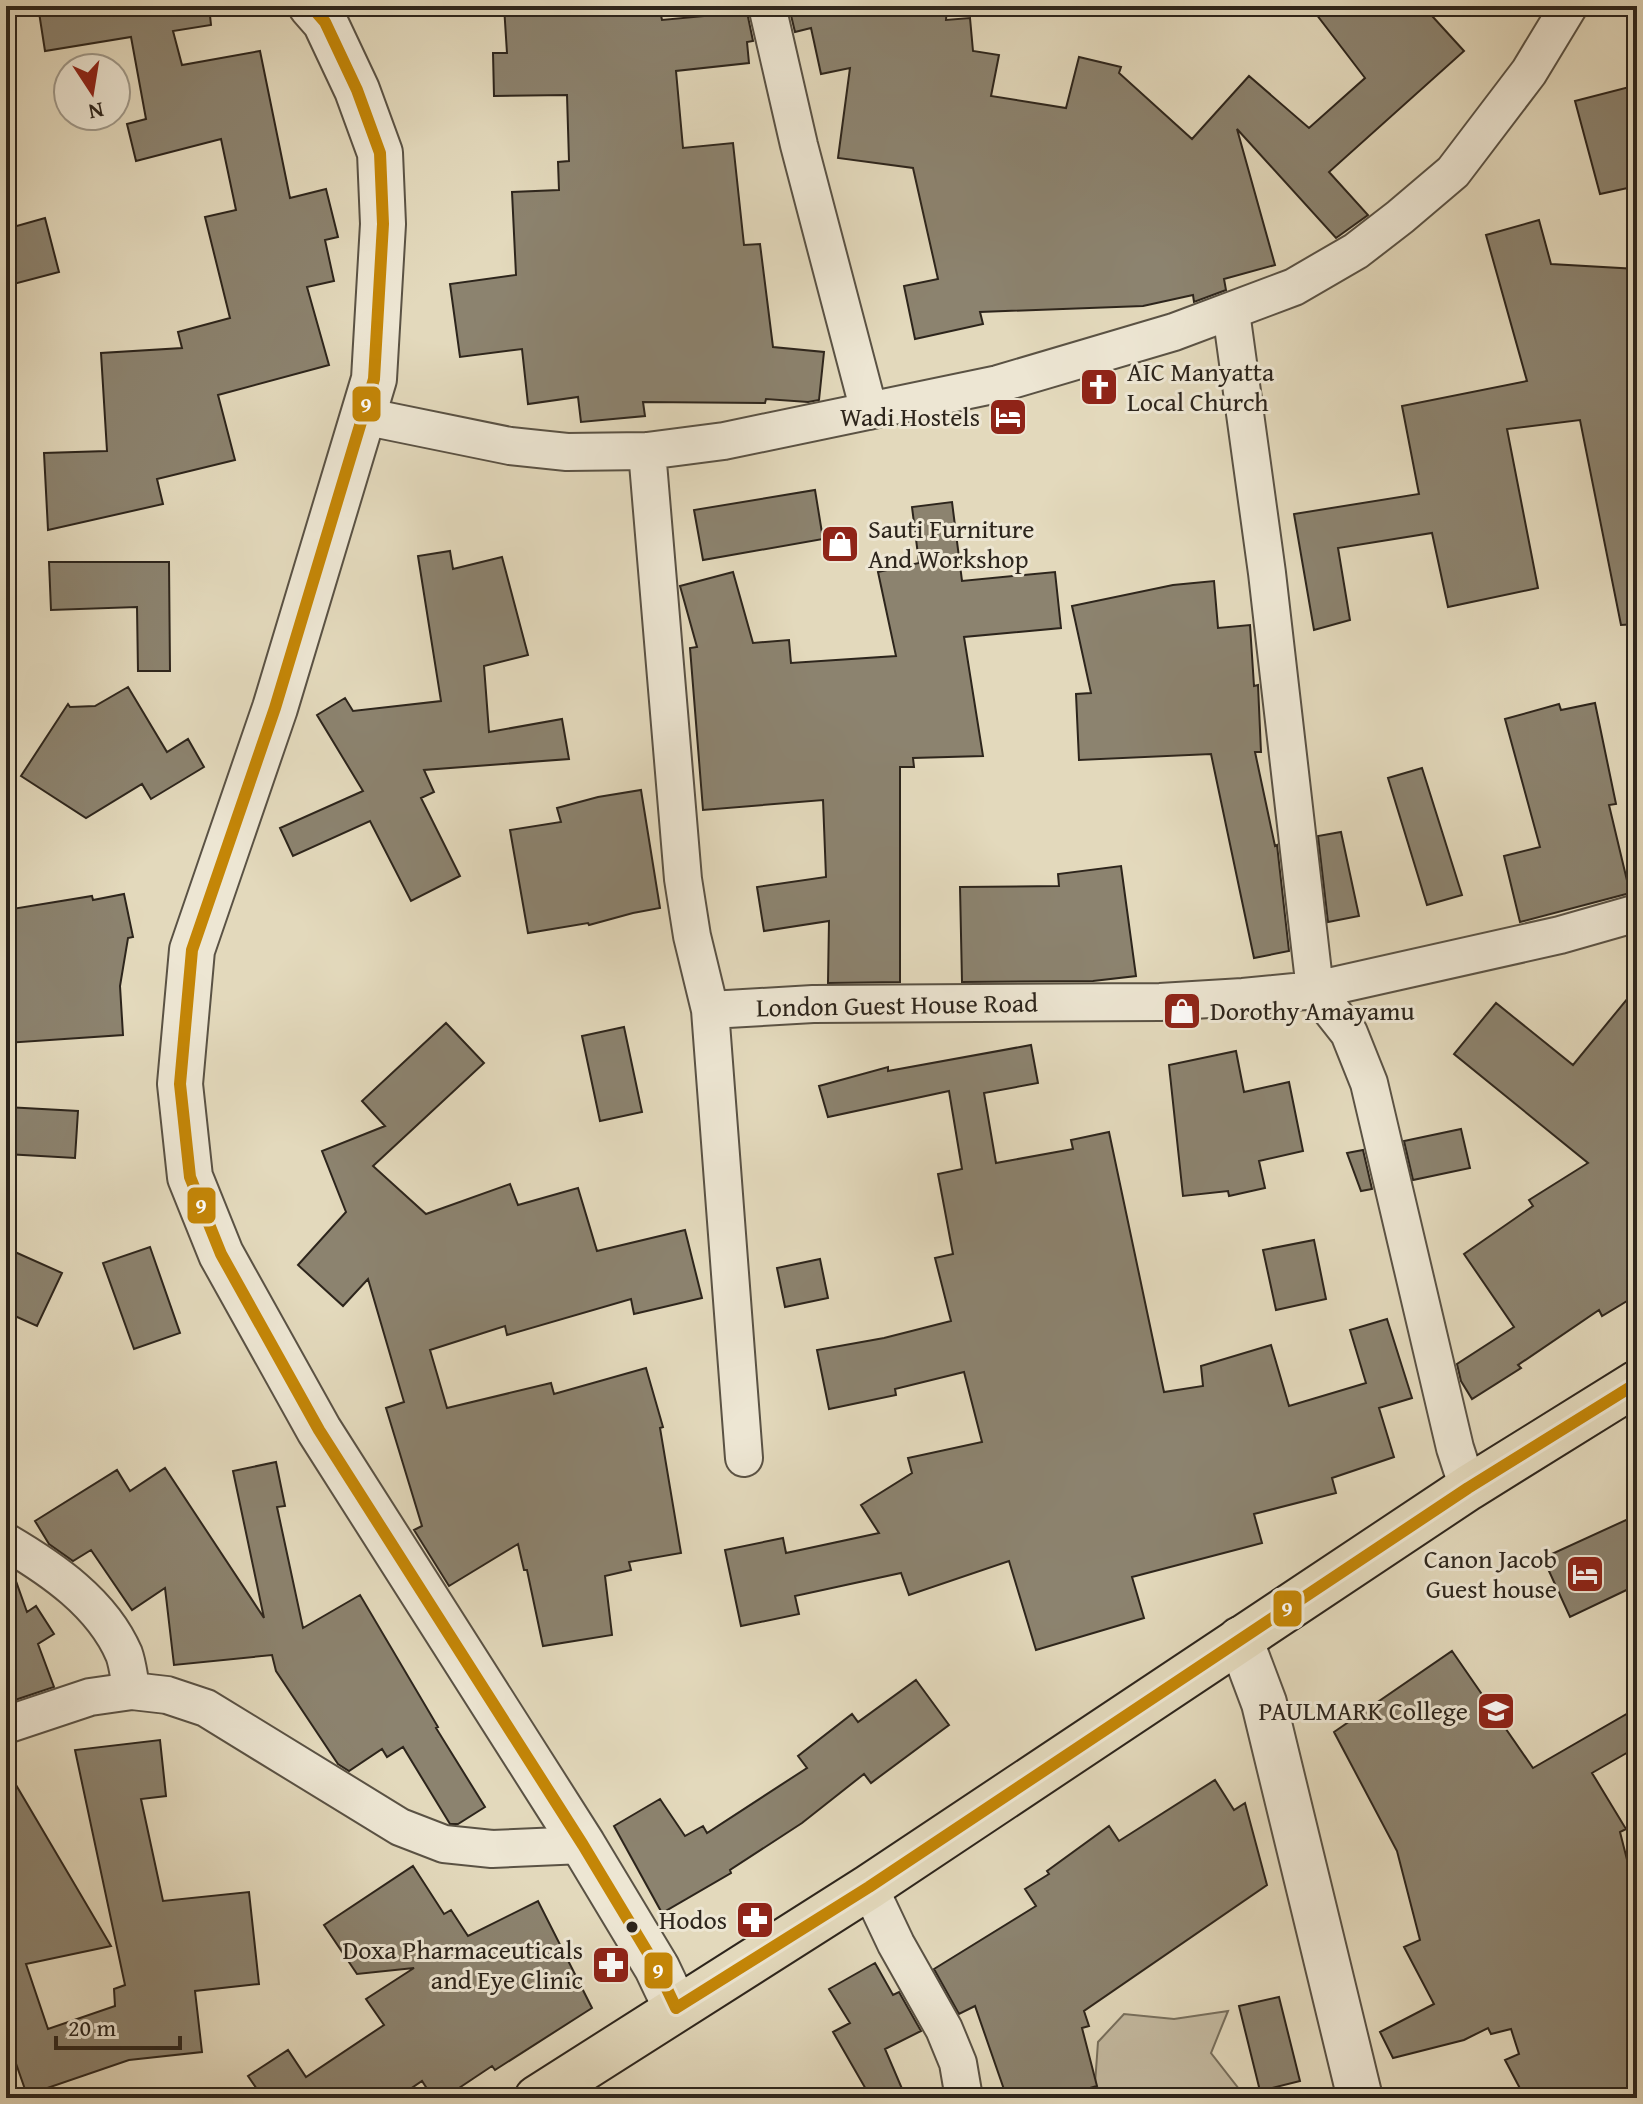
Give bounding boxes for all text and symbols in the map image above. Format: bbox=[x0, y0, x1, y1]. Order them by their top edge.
north arrow bbox=[52, 52, 132, 132]
text: N bbox=[85, 94, 107, 129]
place label: AIC Manyatta Local Church bbox=[1127, 352, 1275, 421]
church icon: AIC Manyatta Local Church bbox=[1078, 366, 1120, 408]
line badge: 9 bbox=[351, 385, 382, 423]
text: 9 bbox=[360, 388, 372, 420]
hotel icon: Wadi Hostels bbox=[987, 396, 1029, 438]
place label: Wadi Hostels bbox=[840, 397, 980, 436]
place label: Sauti Furniture And Workshop bbox=[868, 509, 1034, 578]
shop icon: Sauti Furniture And Workshop bbox=[819, 523, 861, 565]
street label: London Guest House Road bbox=[756, 983, 1038, 1026]
shop icon: Dorothy Amayamu bbox=[1161, 990, 1203, 1032]
place label: Dorothy Amayamu bbox=[1210, 991, 1415, 1030]
line badge: 9 bbox=[186, 1186, 217, 1225]
text: 9 bbox=[195, 1189, 207, 1221]
place label: Canon Jacob Guest house bbox=[1424, 1539, 1557, 1608]
hotel icon: Canon Jacob Guest house bbox=[1564, 1553, 1606, 1595]
line badge: 9 bbox=[1272, 1589, 1303, 1628]
text: 9 bbox=[1281, 1592, 1293, 1624]
school or university icon: PAULMARK College bbox=[1475, 1690, 1517, 1732]
place label: PAULMARK College bbox=[1259, 1691, 1468, 1730]
pharmacy icon: Hodos bbox=[734, 1899, 776, 1941]
place label: Hodos bbox=[659, 1900, 727, 1939]
unlabelled marker bbox=[624, 1919, 640, 1935]
place label: Doxa Pharmaceuticals and Eye Clinic bbox=[342, 1930, 583, 1999]
pharmacy icon: Doxa Pharmaceuticals and Eye Clinic bbox=[590, 1944, 632, 1986]
line badge: 9 bbox=[643, 1951, 674, 1990]
text: 9 bbox=[652, 1954, 664, 1986]
scale bar bbox=[56, 2000, 180, 2050]
text: 20 m bbox=[68, 2010, 116, 2045]

